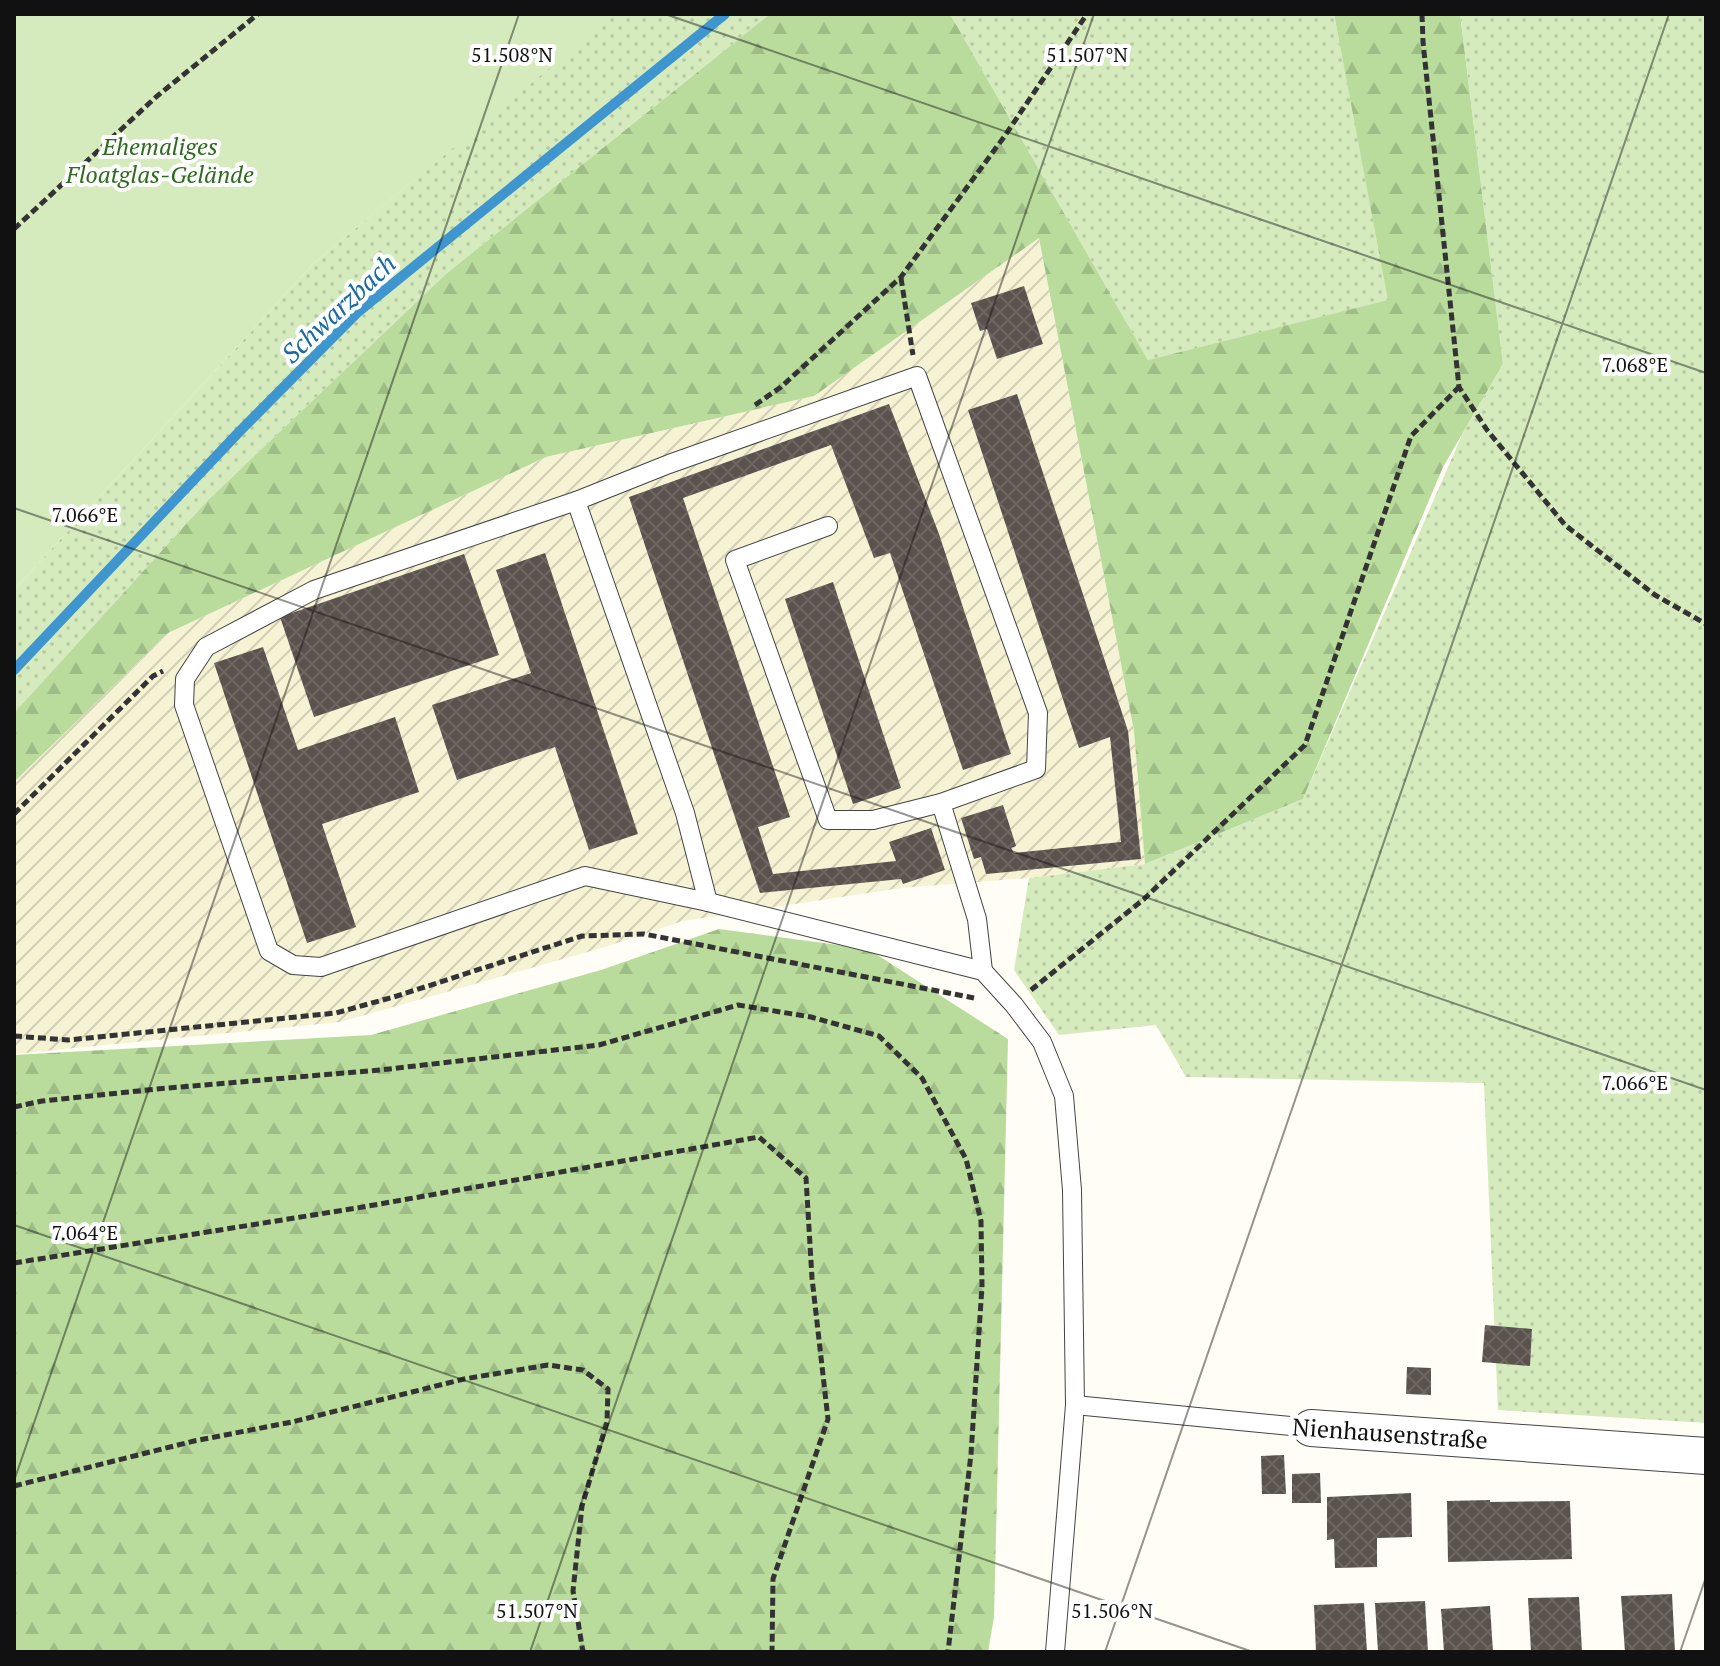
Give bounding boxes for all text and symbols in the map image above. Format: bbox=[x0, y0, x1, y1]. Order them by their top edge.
text: 51.508°N bbox=[471, 41, 553, 68]
text: 51.507°N bbox=[1046, 41, 1128, 68]
park label: Ehemaliges Floatglas-Gelände bbox=[65, 130, 254, 190]
water label: Schwarzbach bbox=[273, 246, 403, 370]
text: 7.068°E bbox=[1602, 351, 1668, 378]
text: 7.066°E bbox=[52, 501, 118, 528]
text: 7.066°E bbox=[1602, 1069, 1668, 1096]
text: 7.064°E bbox=[52, 1219, 118, 1246]
street label: Nienhausenstraße bbox=[1291, 1410, 1489, 1456]
text: 51.507°N bbox=[496, 1597, 578, 1624]
text: 51.506°N bbox=[1071, 1597, 1153, 1624]

